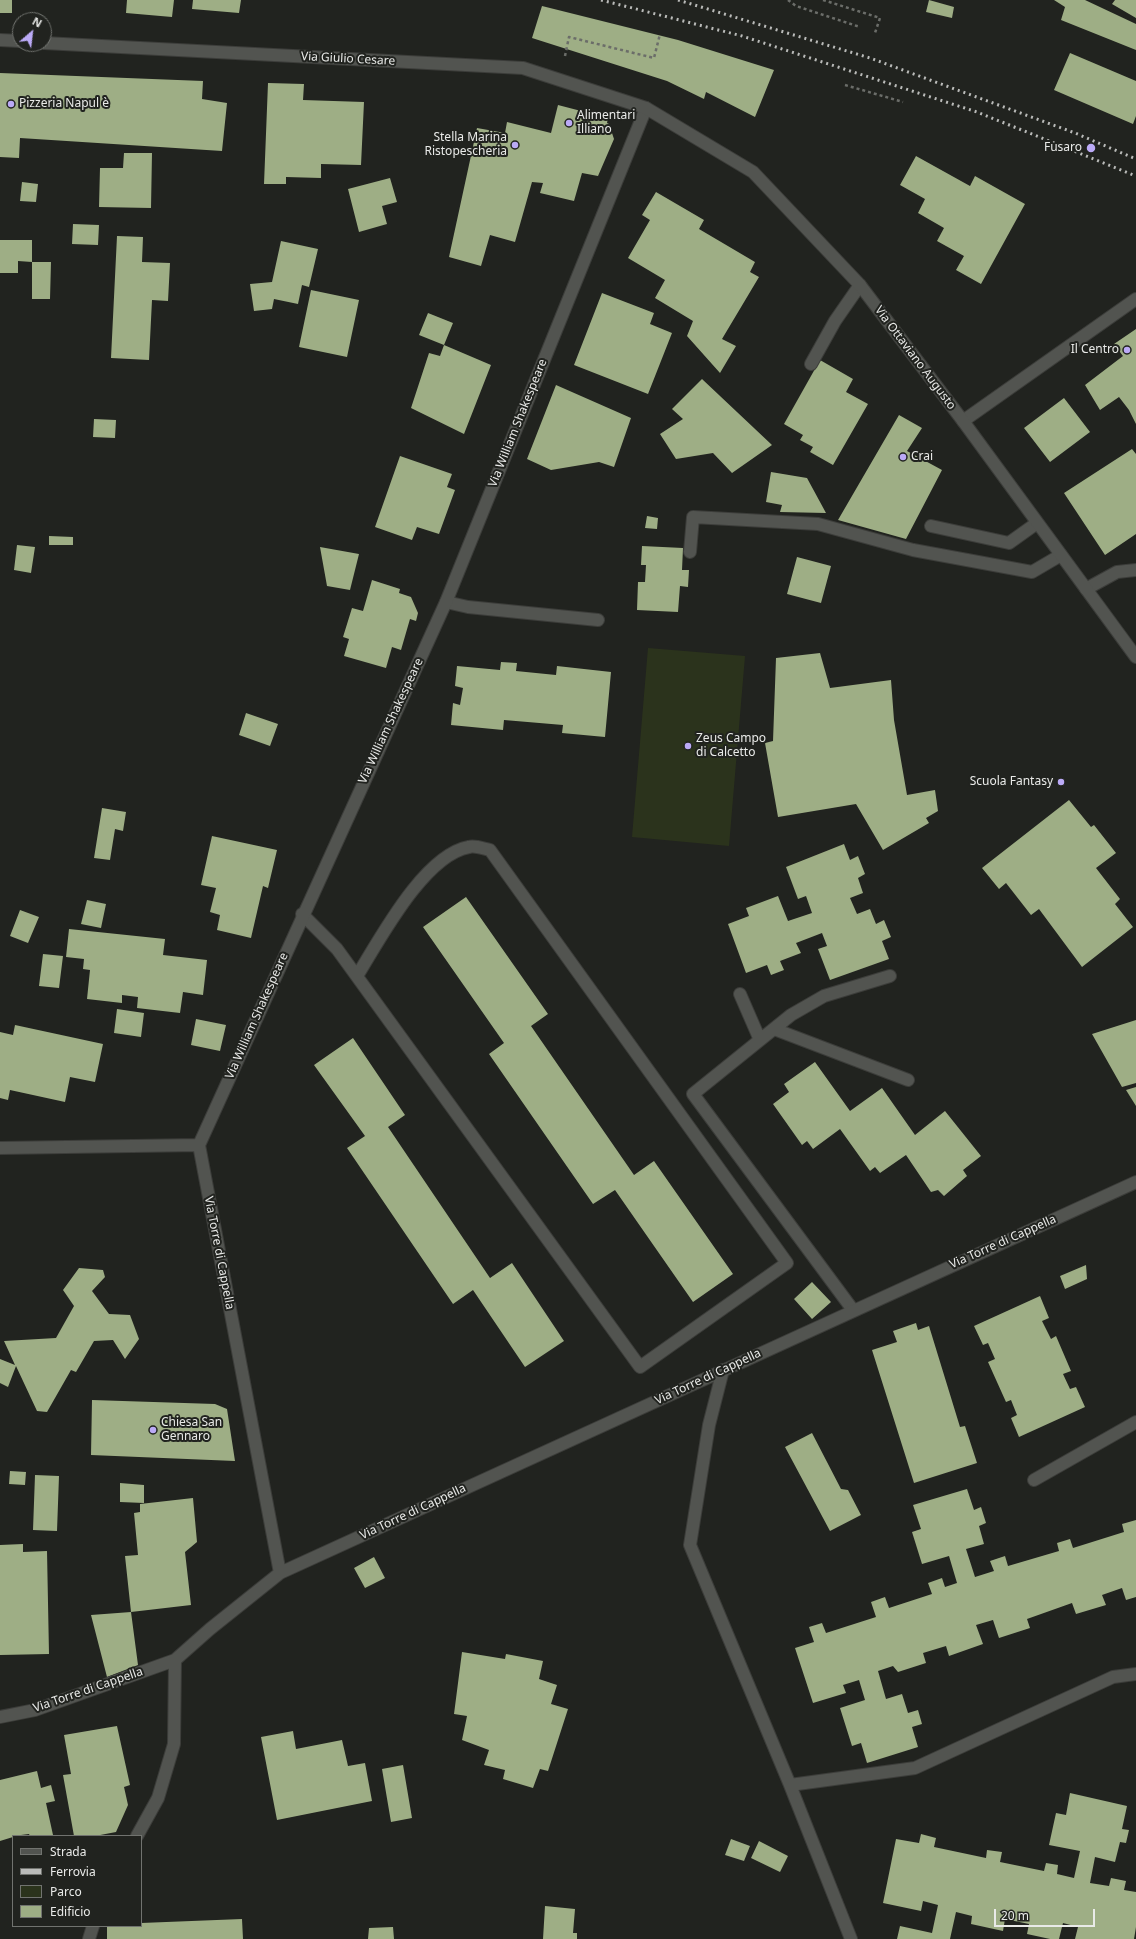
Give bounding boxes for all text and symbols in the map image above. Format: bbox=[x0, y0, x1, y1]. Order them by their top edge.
north arrow bbox=[12, 12, 52, 52]
text: N bbox=[30, 13, 45, 31]
street label: Via Giulio Cesare bbox=[301, 49, 395, 69]
place label: Pizzeria Napul è bbox=[19, 97, 109, 111]
marker: Pizzeria Napul è bbox=[6, 99, 16, 109]
place label: Alimentari Illiano bbox=[577, 109, 635, 137]
marker: Alimentari Illiano bbox=[564, 118, 574, 128]
place label: Stella Marina Ristopescheria bbox=[424, 131, 507, 159]
marker: Stella Marina Ristopescheria bbox=[510, 140, 520, 150]
place label: Fusaro bbox=[1044, 141, 1082, 155]
marker: Fusaro bbox=[1085, 142, 1097, 154]
street label: Via Ottaviano Augusto bbox=[871, 303, 959, 413]
place label: Il Centro bbox=[1071, 343, 1119, 357]
marker: Il Centro bbox=[1122, 345, 1132, 355]
street label: Via William Shakespeare bbox=[486, 357, 550, 489]
place label: Crai bbox=[911, 450, 933, 464]
marker: Crai bbox=[898, 452, 908, 462]
street label: Via William Shakespeare bbox=[356, 656, 426, 786]
place label: Zeus Campo di Calcetto bbox=[696, 732, 766, 760]
marker: Zeus Campo di Calcetto bbox=[683, 741, 693, 751]
place label: Scuola Fantasy bbox=[970, 775, 1053, 789]
marker: Scuola Fantasy bbox=[1056, 777, 1066, 787]
street label: Via William Shakespeare bbox=[223, 951, 291, 1081]
street label: Via Torre di Cappella bbox=[201, 1195, 237, 1311]
street label: Via Torre di Cappella bbox=[947, 1212, 1059, 1272]
street label: Via Torre di Cappella bbox=[653, 1346, 763, 1408]
place label: Chiesa San Gennaro bbox=[161, 1416, 222, 1444]
marker: Chiesa San Gennaro bbox=[148, 1425, 158, 1435]
street label: Via Torre di Cappella bbox=[358, 1481, 468, 1543]
street label: Via Torre di Cappella bbox=[31, 1664, 145, 1716]
legend bbox=[12, 1835, 142, 1927]
text: Strada bbox=[50, 1843, 86, 1860]
text: Ferrovia bbox=[50, 1863, 96, 1880]
text: Parco bbox=[50, 1883, 82, 1900]
scale bar bbox=[996, 1901, 1097, 1927]
text: Edificio bbox=[50, 1903, 91, 1920]
text: 20 m bbox=[1001, 1907, 1029, 1924]

